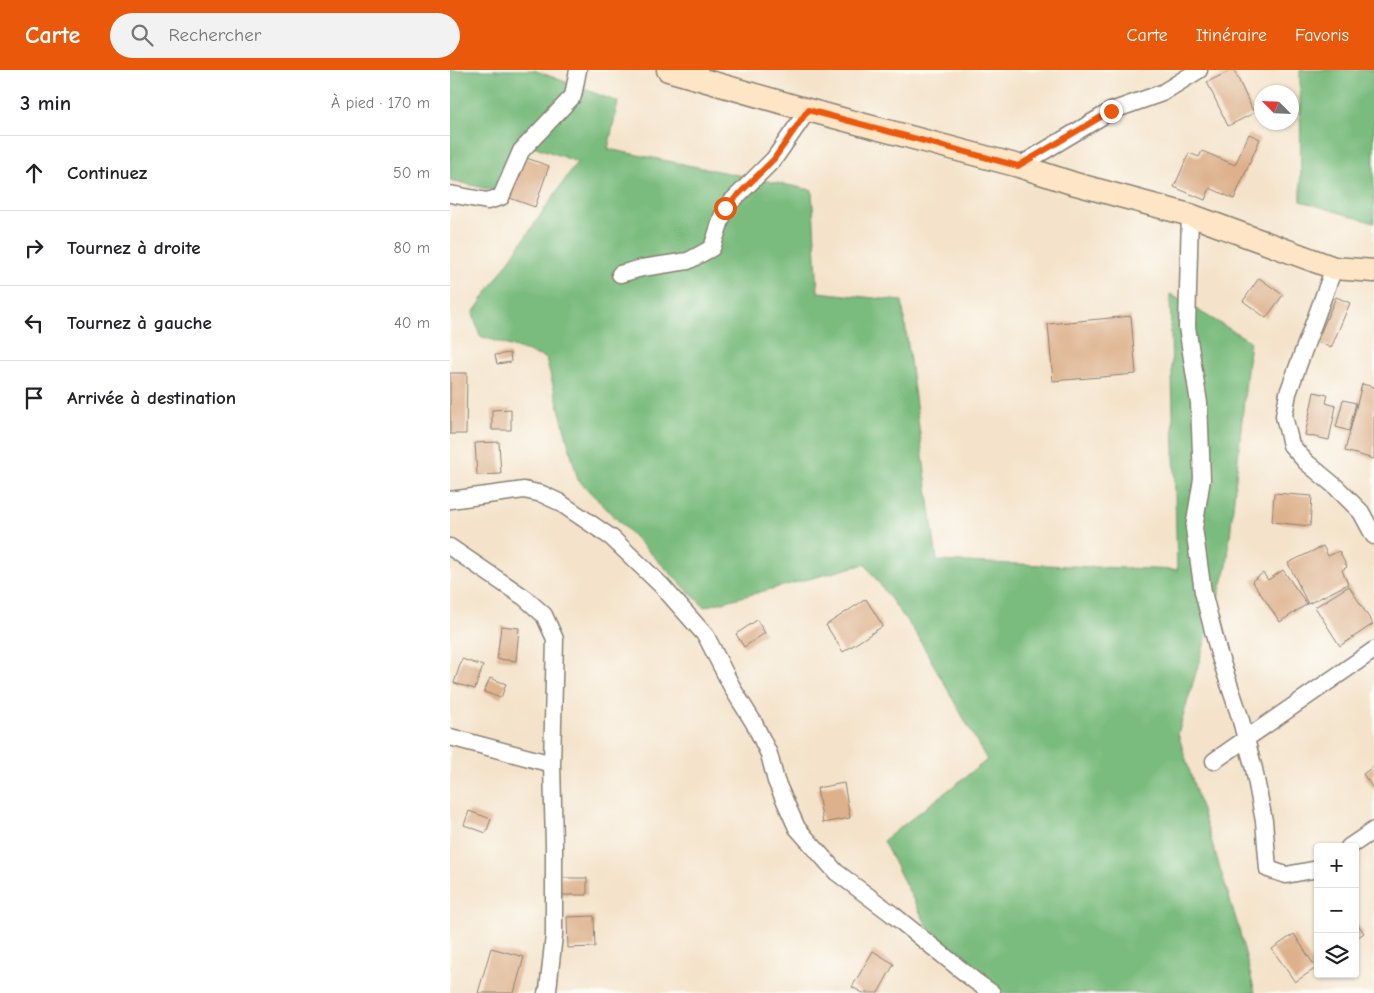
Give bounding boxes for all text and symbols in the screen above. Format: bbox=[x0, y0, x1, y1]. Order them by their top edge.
search box bbox=[110, 13, 460, 58]
text: Carte bbox=[25, 21, 80, 49]
icon: search bbox=[128, 21, 156, 49]
text: Rechercher bbox=[168, 24, 261, 46]
text: Carte bbox=[1127, 25, 1168, 46]
text: Itinéraire bbox=[1196, 25, 1267, 46]
text: Favoris bbox=[1295, 25, 1349, 46]
north arrow bbox=[1254, 85, 1299, 130]
text: 3 min bbox=[20, 91, 71, 115]
text: À pied · 170 m bbox=[331, 94, 430, 112]
route end bbox=[1100, 100, 1123, 123]
icon: ahead bbox=[20, 159, 48, 187]
text: Continuez bbox=[67, 162, 147, 184]
text: 50 m bbox=[393, 164, 430, 182]
route start bbox=[714, 197, 737, 220]
icon: right bbox=[20, 234, 48, 262]
text: Tournez à droite bbox=[67, 237, 201, 259]
text: 80 m bbox=[393, 239, 430, 257]
icon: left bbox=[20, 309, 48, 337]
text: Tournez à gauche bbox=[67, 312, 212, 334]
text: 40 m bbox=[394, 314, 430, 332]
icon: arrive bbox=[20, 384, 48, 412]
text: Arrivée à destination bbox=[67, 387, 236, 409]
map controls bbox=[1314, 843, 1359, 978]
button: + bbox=[1314, 843, 1359, 888]
button: − bbox=[1314, 888, 1359, 933]
button: layers bbox=[1314, 933, 1359, 978]

